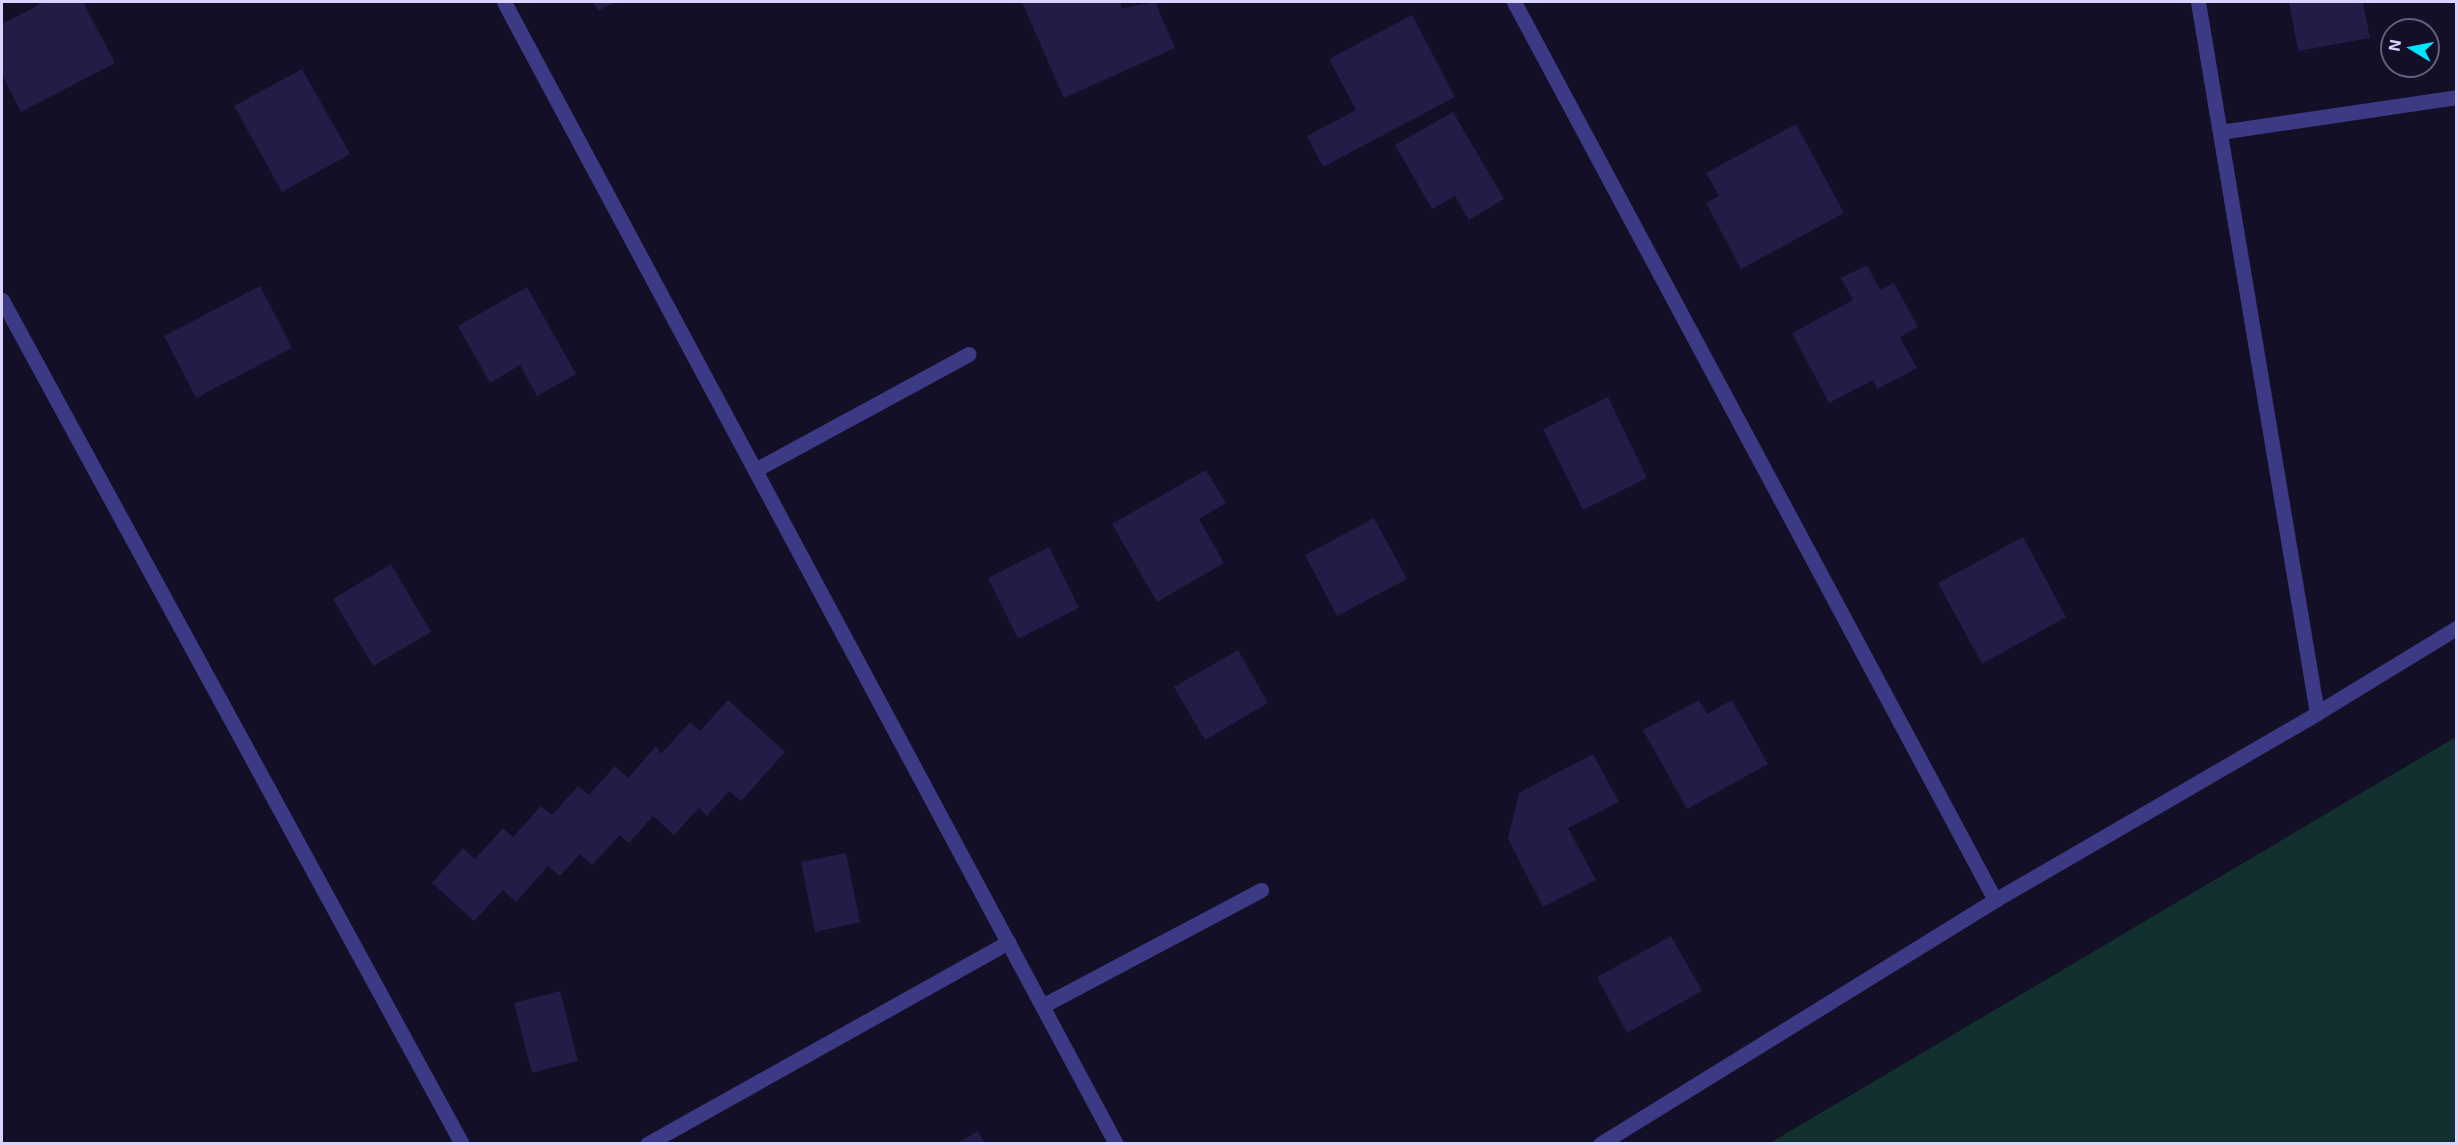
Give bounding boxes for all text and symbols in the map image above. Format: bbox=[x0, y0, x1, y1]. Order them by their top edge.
north arrow bbox=[2380, 18, 2440, 78]
text: N bbox=[2383, 38, 2404, 52]

